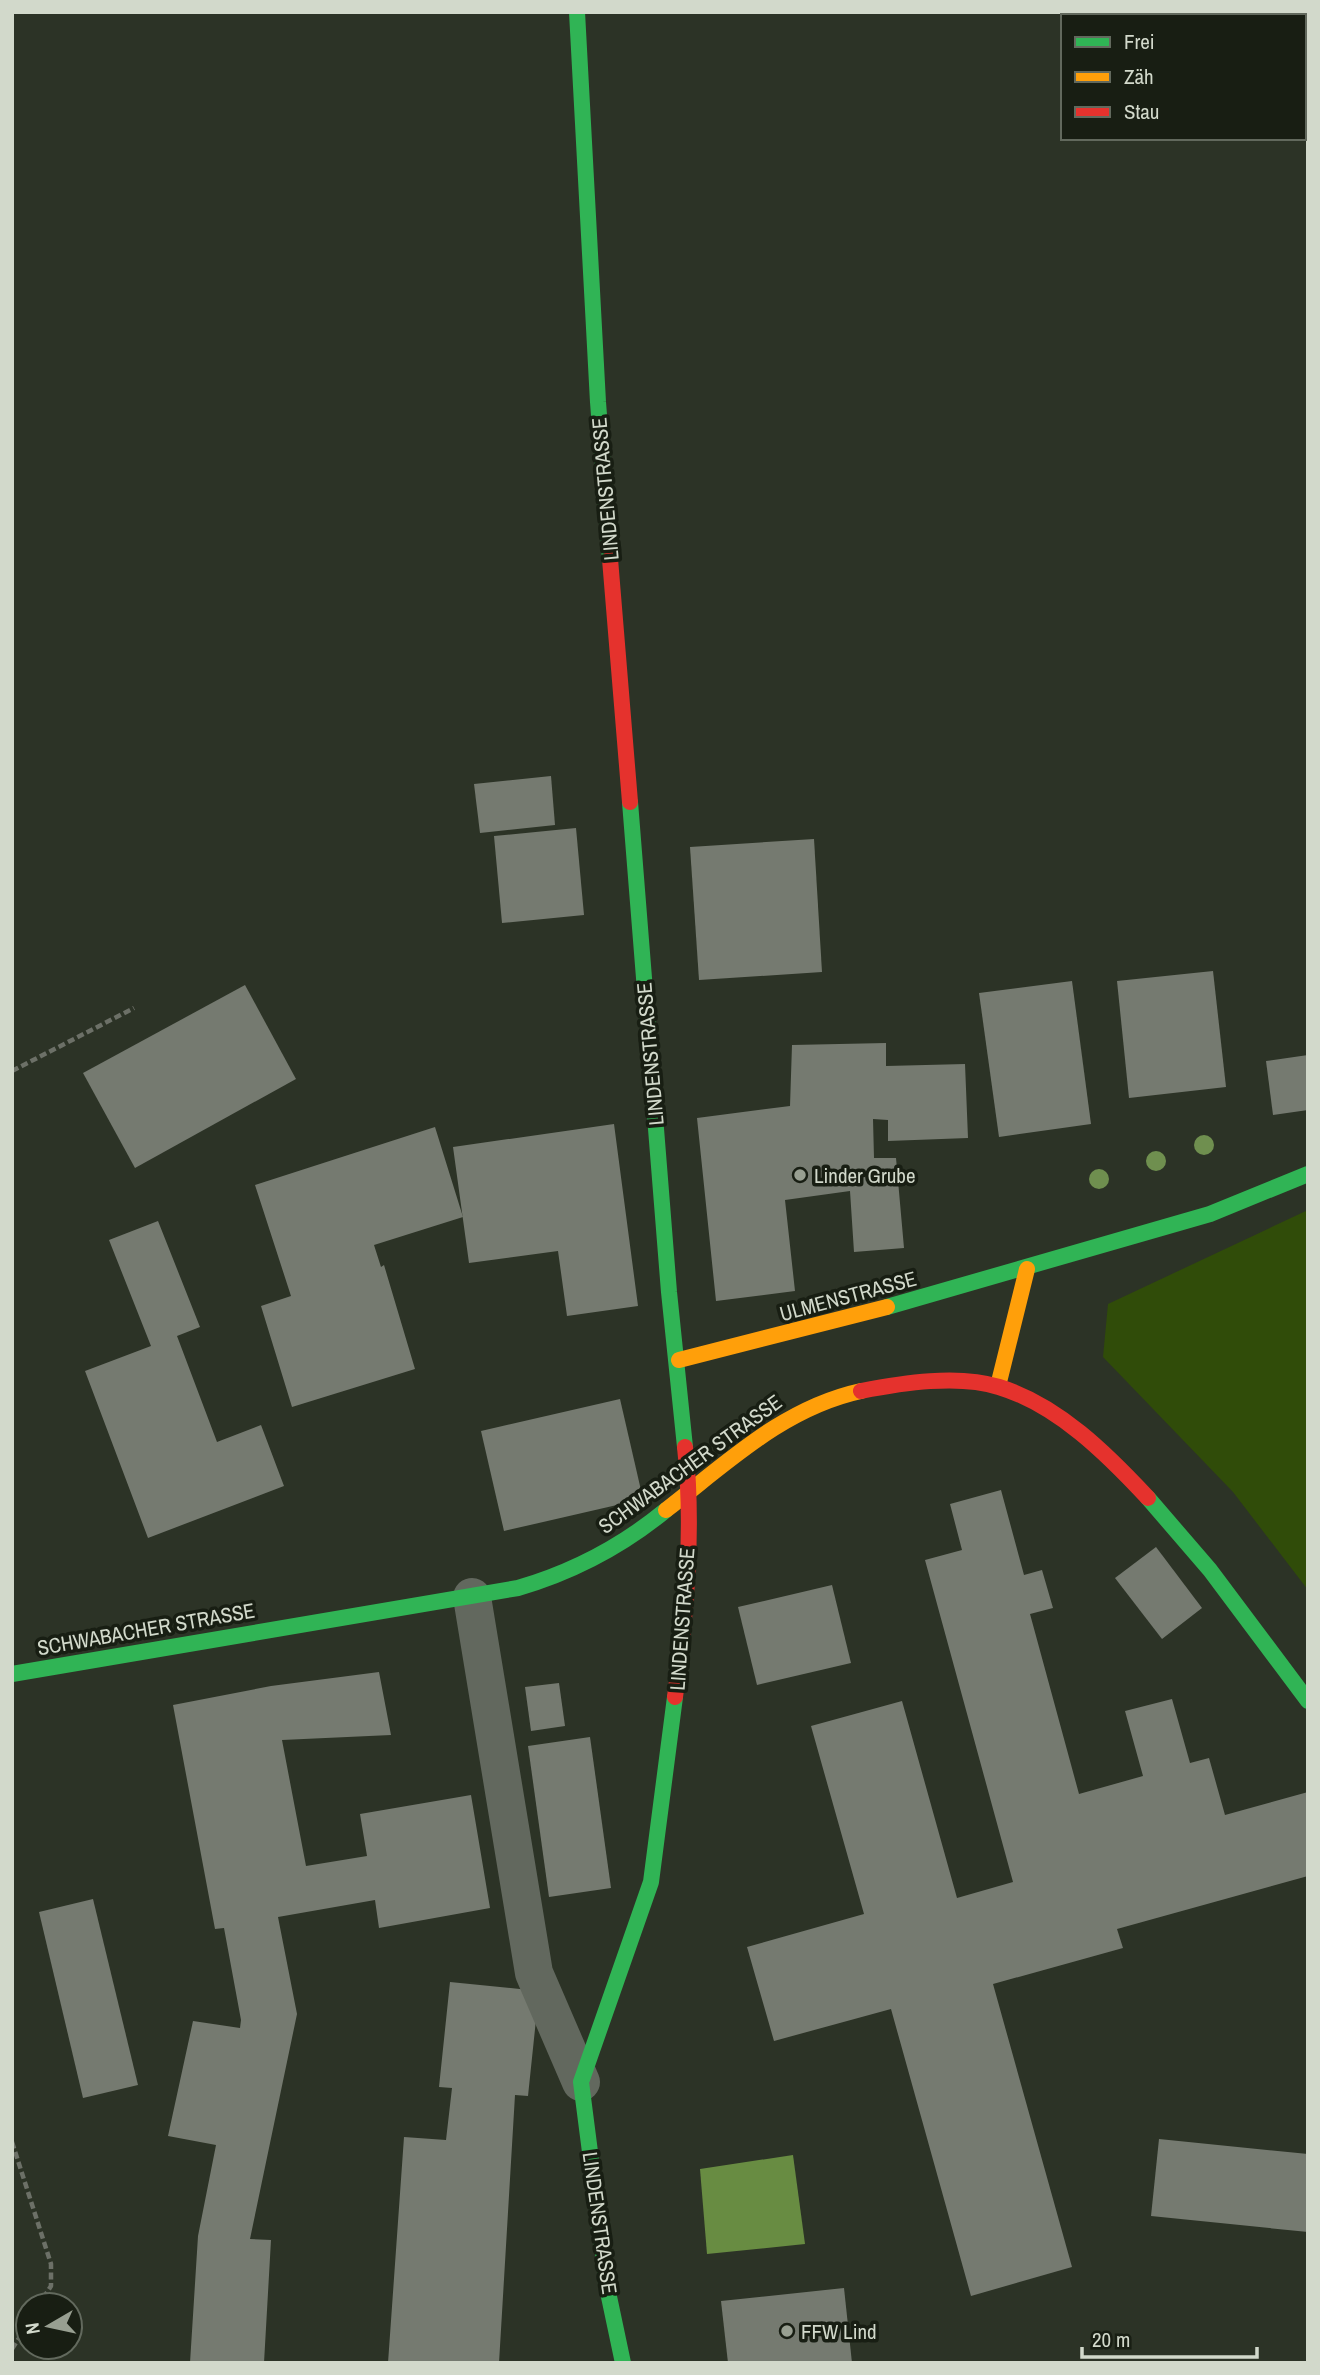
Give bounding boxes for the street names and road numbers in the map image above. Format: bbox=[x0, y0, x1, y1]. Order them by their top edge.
street label: LINDENSTRASSE bbox=[584, 416, 626, 562]
street label: LINDENSTRASSE bbox=[629, 981, 671, 1127]
street label: ULMENSTRASSE bbox=[776, 1264, 920, 1328]
street label: SCHWABACHER STRASSE bbox=[592, 1387, 788, 1541]
street label: LINDENSTRASSE bbox=[663, 1546, 701, 1692]
street label: SCHWABACHER STRASSE bbox=[35, 1596, 257, 1662]
street label: LINDENSTRASSE bbox=[576, 2150, 624, 2296]

